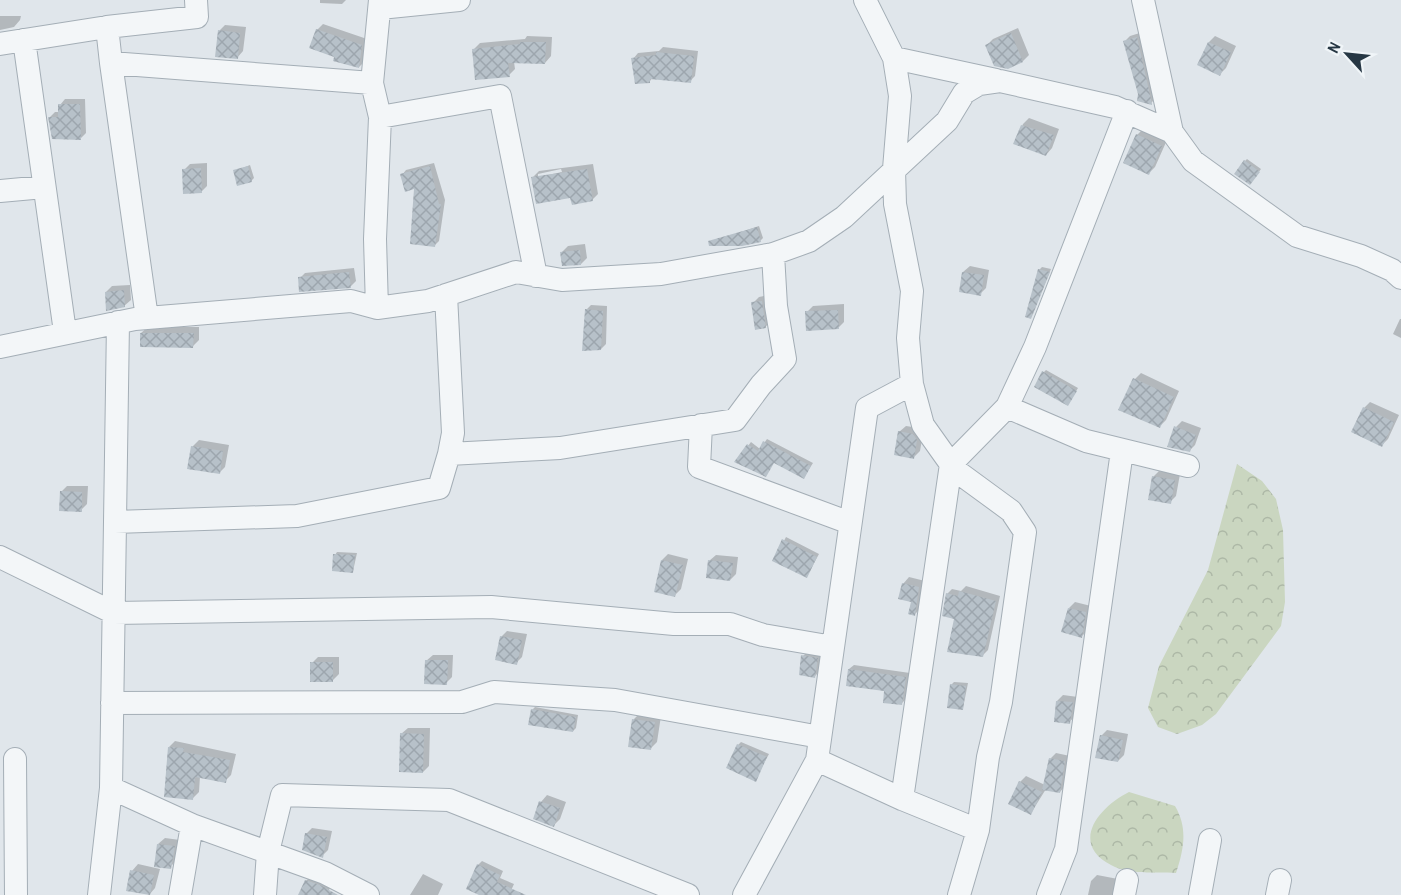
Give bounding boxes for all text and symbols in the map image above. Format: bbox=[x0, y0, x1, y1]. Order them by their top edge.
north arrow bbox=[1317, 24, 1377, 84]
text: N bbox=[1322, 38, 1346, 56]

